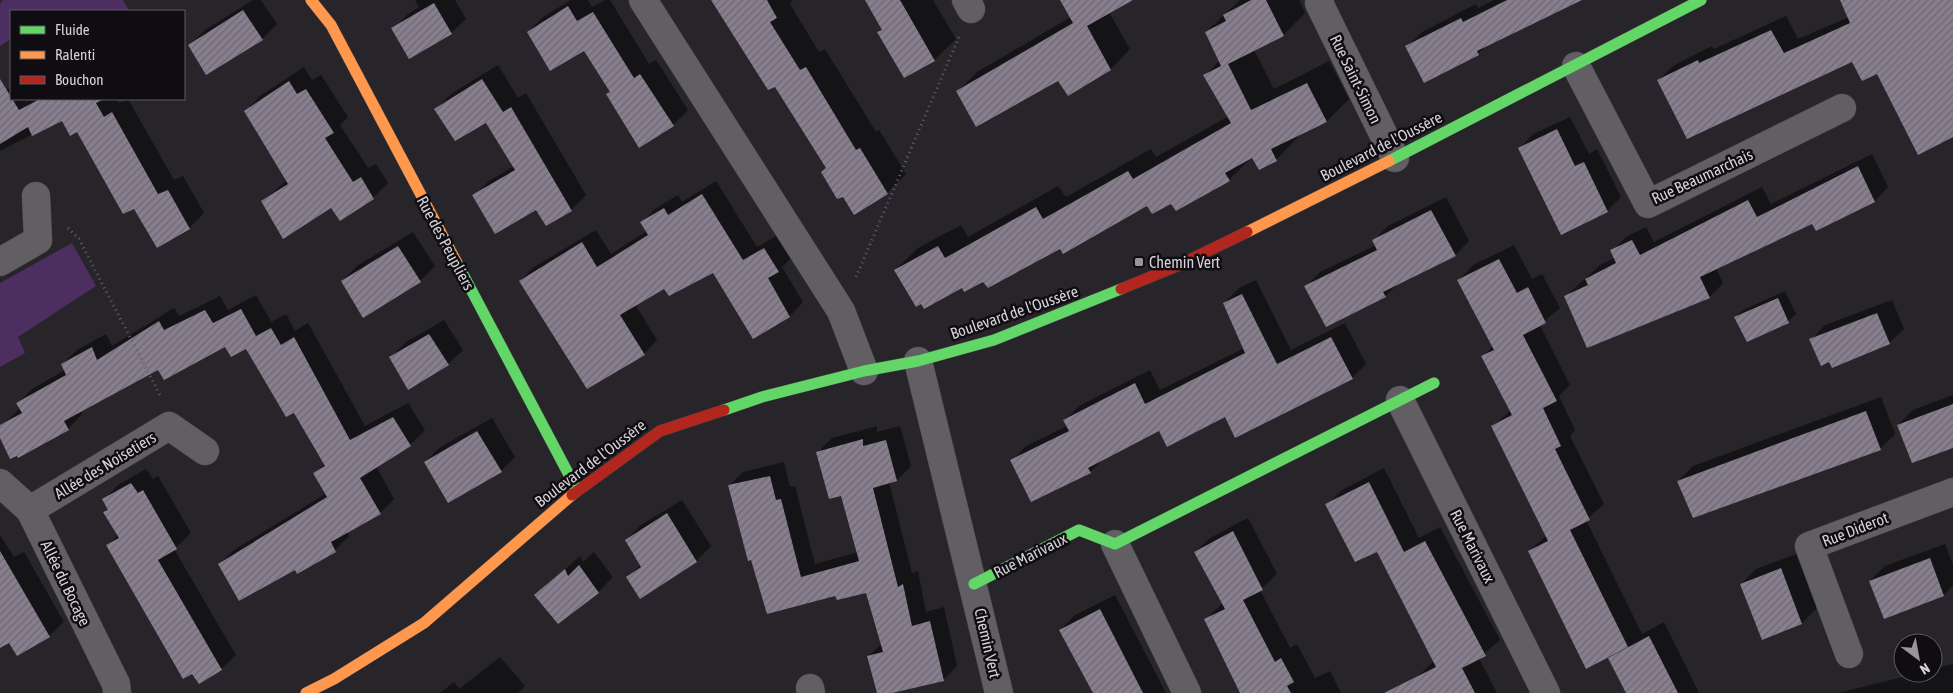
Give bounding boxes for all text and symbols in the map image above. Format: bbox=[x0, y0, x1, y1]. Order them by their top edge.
legend bbox=[10, 10, 185, 100]
text: Fluide bbox=[55, 21, 90, 38]
street label: Rue Saint-Simon bbox=[1327, 32, 1385, 126]
text: Ralenti bbox=[55, 46, 95, 63]
text: Bouchon bbox=[55, 71, 104, 88]
street label: Boulevard de l'Oussère bbox=[1317, 108, 1445, 184]
street label: Rue Beaumarchais bbox=[1649, 145, 1756, 207]
street label: Rue des Peupliers bbox=[413, 193, 478, 294]
place label: Chemin Vert bbox=[1149, 253, 1221, 271]
marker: Chemin Vert bbox=[1133, 256, 1145, 268]
street label: Boulevard de l'Oussère bbox=[948, 282, 1080, 342]
street label: Boulevard de l'Oussère bbox=[531, 416, 649, 510]
street label: Allée des Noisetiers bbox=[51, 428, 159, 502]
street label: Rue Marivaux bbox=[1447, 506, 1499, 586]
street label: Rue Diderot bbox=[1819, 508, 1891, 550]
street label: Rue Marivaux bbox=[990, 529, 1070, 581]
street label: Allée du Bocage bbox=[37, 537, 94, 629]
street label: Chemin Vert bbox=[971, 606, 1005, 680]
north arrow bbox=[1893, 633, 1943, 683]
text: N bbox=[1917, 660, 1933, 678]

